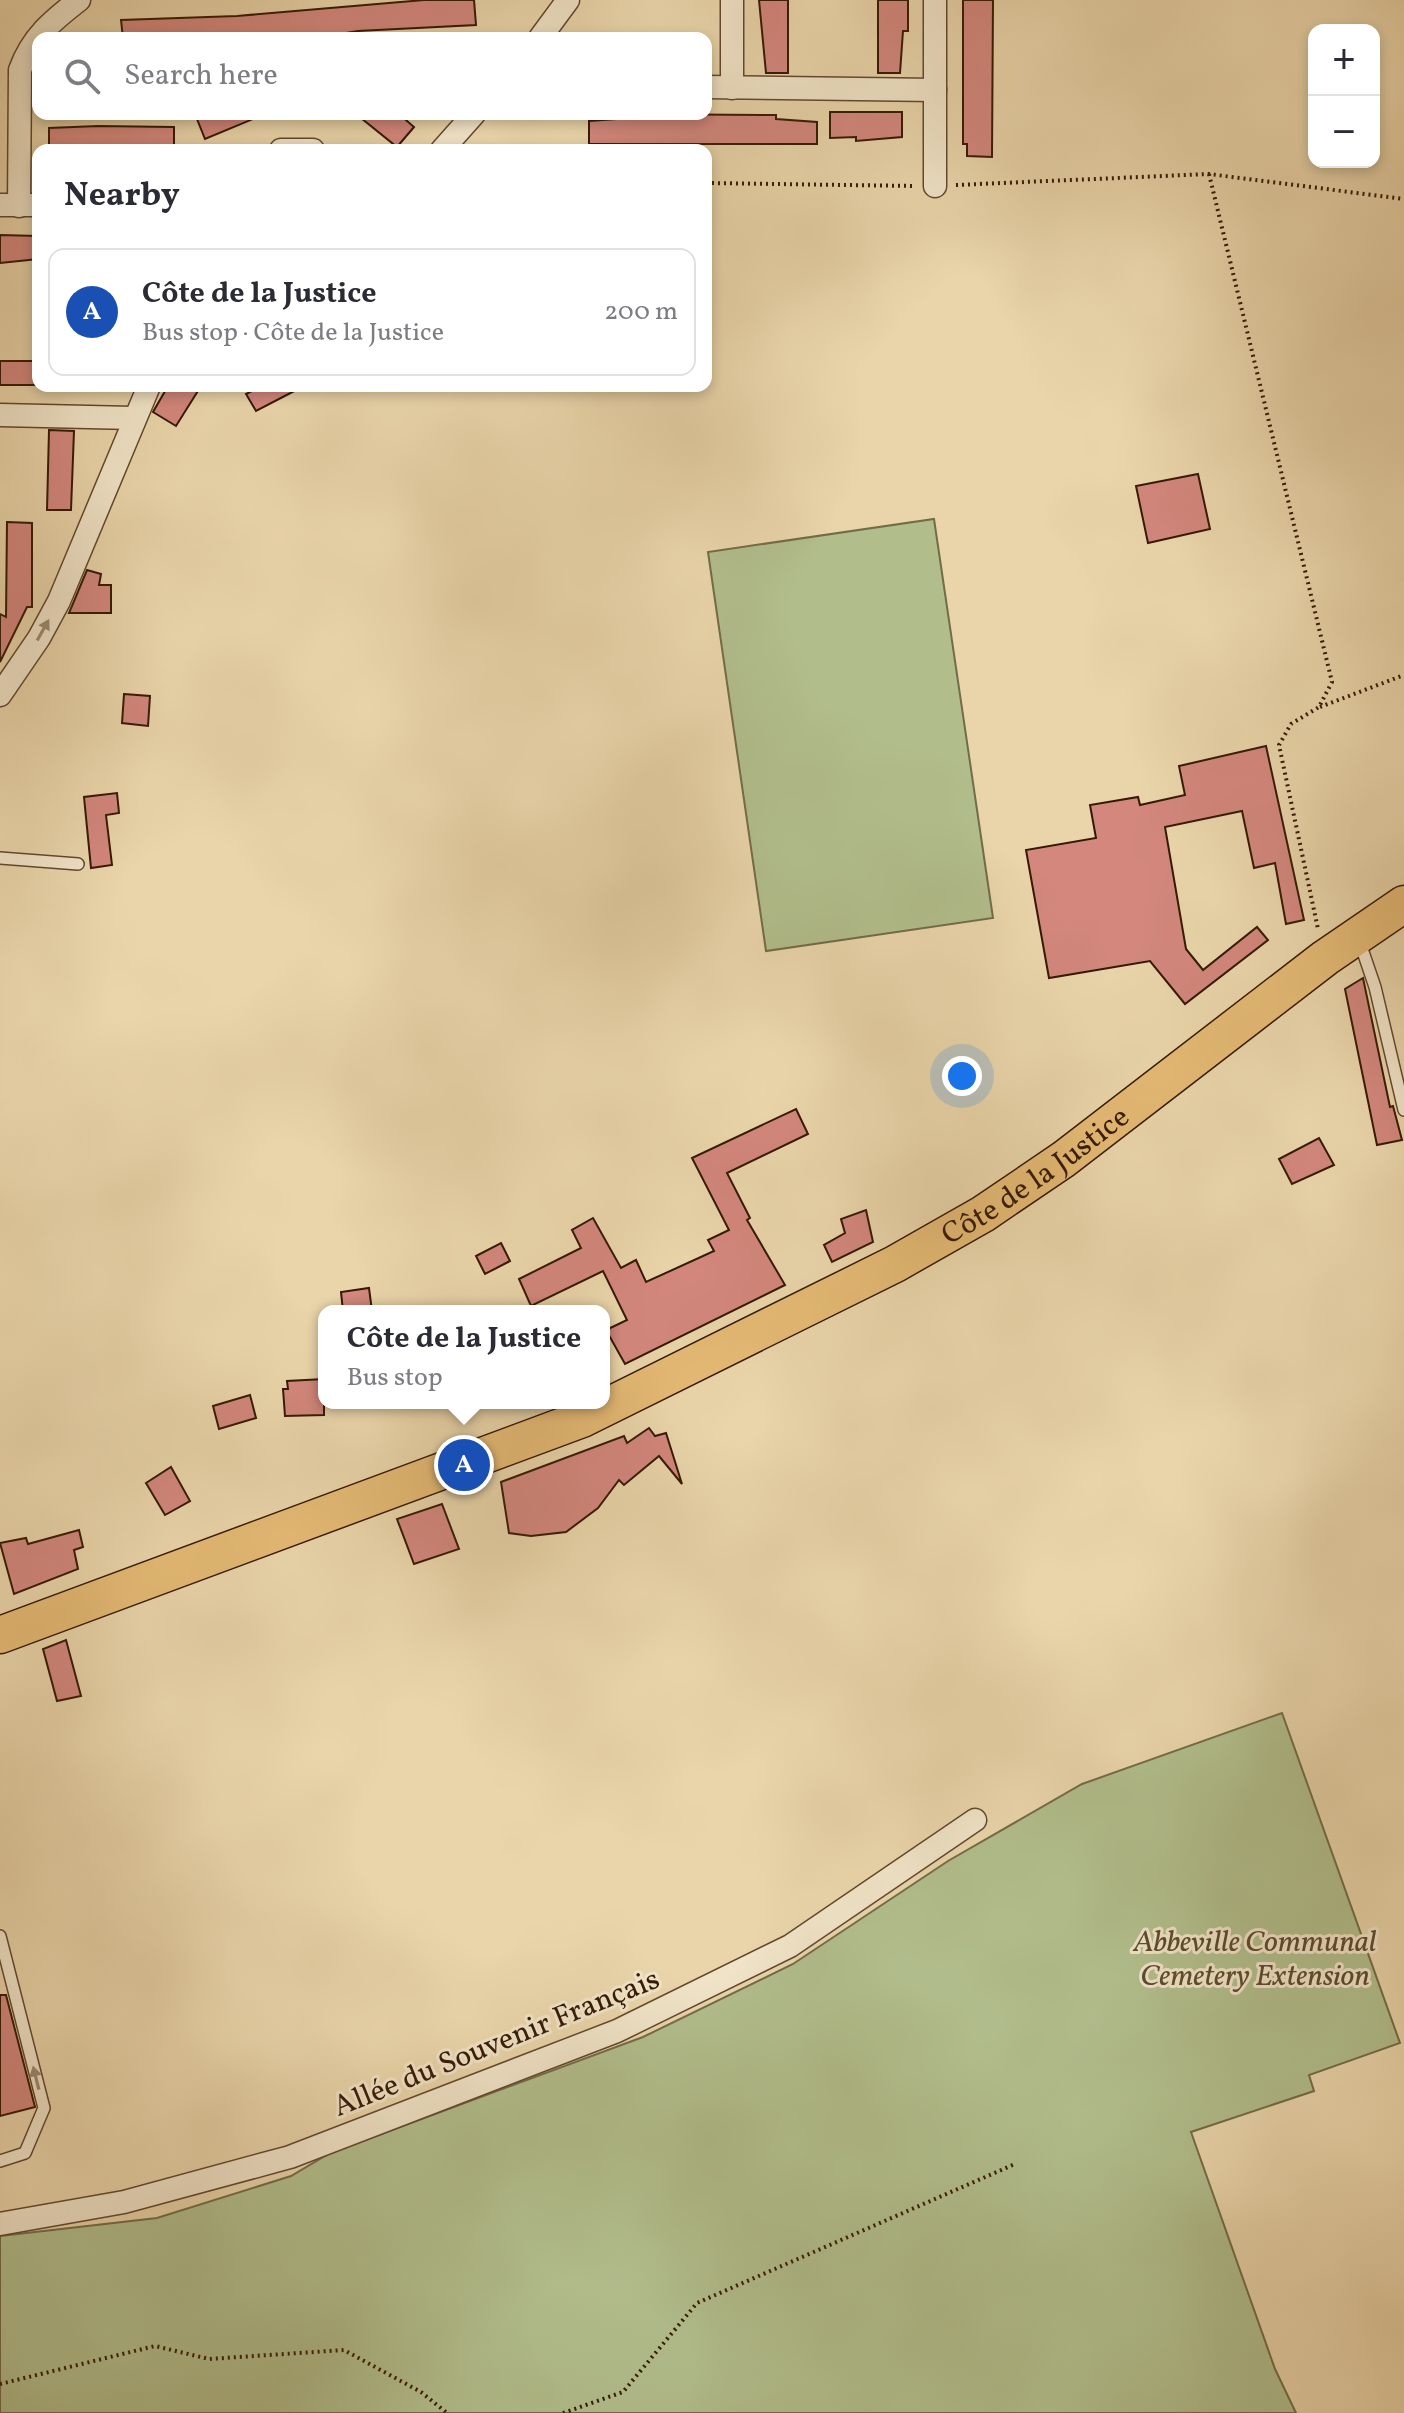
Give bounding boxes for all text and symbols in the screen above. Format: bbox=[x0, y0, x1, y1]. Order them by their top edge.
map controls bbox=[1308, 24, 1380, 168]
button: + bbox=[1308, 24, 1380, 96]
search box bbox=[32, 32, 712, 120]
icon: search bbox=[60, 54, 104, 98]
text: Search here bbox=[124, 55, 278, 97]
button: − bbox=[1308, 96, 1380, 168]
text: Nearby bbox=[64, 173, 180, 220]
text: Côte de la Justice bbox=[142, 273, 377, 315]
text: A bbox=[83, 294, 101, 330]
text: 200 m bbox=[604, 294, 678, 330]
text: Bus stop · Côte de la Justice bbox=[142, 315, 444, 351]
one-way arrow bbox=[36, 619, 50, 642]
your location bbox=[942, 1056, 982, 1096]
street label: Côte de la Justice bbox=[934, 1097, 1139, 1256]
popup bbox=[318, 1305, 610, 1409]
text: Côte de la Justice bbox=[347, 1318, 581, 1360]
text: Bus stop bbox=[347, 1360, 443, 1396]
pin: A bbox=[438, 1435, 490, 1495]
park label: Abbeville Communal Cemetery Extension bbox=[1133, 1922, 1377, 1998]
street label: Allée du Souvenir Français bbox=[327, 1959, 666, 2129]
one-way arrow bbox=[30, 2066, 42, 2091]

